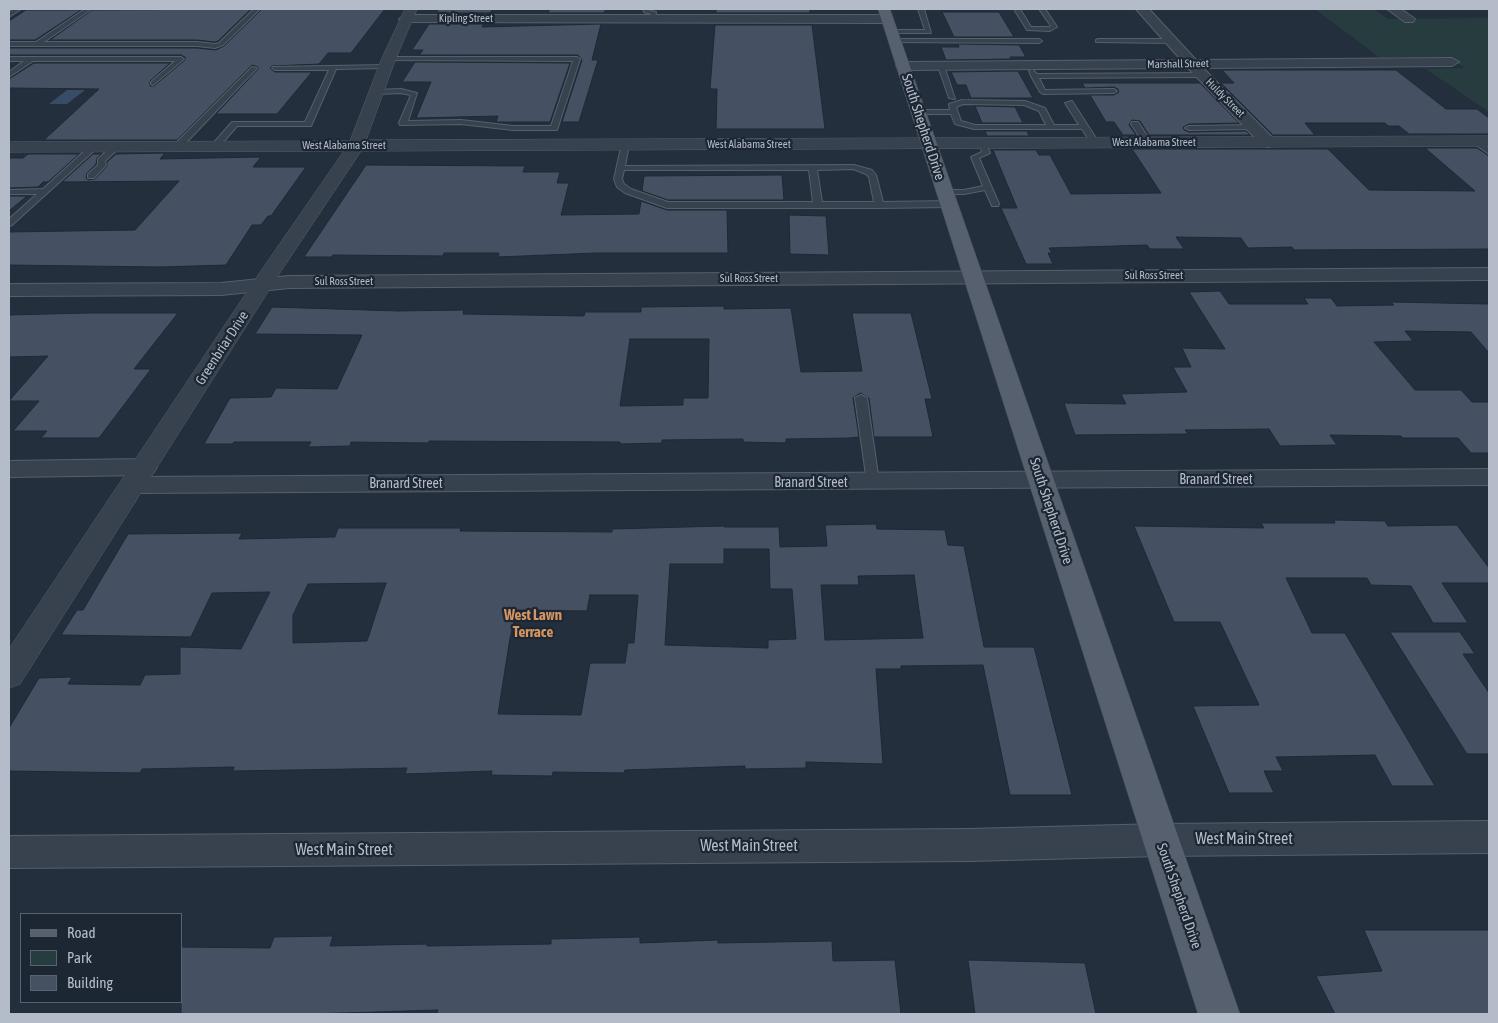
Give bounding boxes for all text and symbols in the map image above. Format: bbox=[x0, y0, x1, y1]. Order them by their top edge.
street label: Kipling Street bbox=[439, 12, 493, 26]
street label: Marshall Street bbox=[1147, 57, 1209, 71]
street label: South Shepherd Drive bbox=[898, 72, 948, 182]
street label: Huldy Street bbox=[1203, 76, 1247, 120]
street label: West Alabama Street bbox=[1112, 136, 1196, 150]
street label: West Alabama Street bbox=[707, 138, 791, 152]
street label: West Alabama Street bbox=[302, 139, 386, 153]
street label: Sul Ross Street bbox=[1125, 269, 1183, 283]
street label: Sul Ross Street bbox=[720, 272, 778, 286]
street label: Sul Ross Street bbox=[315, 275, 373, 289]
street label: Greenbriar Drive bbox=[192, 308, 252, 388]
street label: South Shepherd Drive bbox=[1026, 456, 1076, 566]
street label: Branard Street bbox=[1179, 472, 1253, 488]
street label: Branard Street bbox=[774, 475, 848, 491]
street label: Branard Street bbox=[369, 476, 443, 492]
district label: West Lawn Terrace bbox=[504, 606, 562, 641]
street label: West Main Street bbox=[1195, 829, 1293, 849]
street label: West Main Street bbox=[700, 836, 798, 856]
street label: West Main Street bbox=[295, 840, 393, 860]
street label: South Shepherd Drive bbox=[1153, 841, 1205, 951]
legend bbox=[20, 913, 182, 1003]
text: Road bbox=[67, 924, 96, 941]
text: Park bbox=[67, 949, 92, 966]
text: Building bbox=[67, 974, 113, 991]

